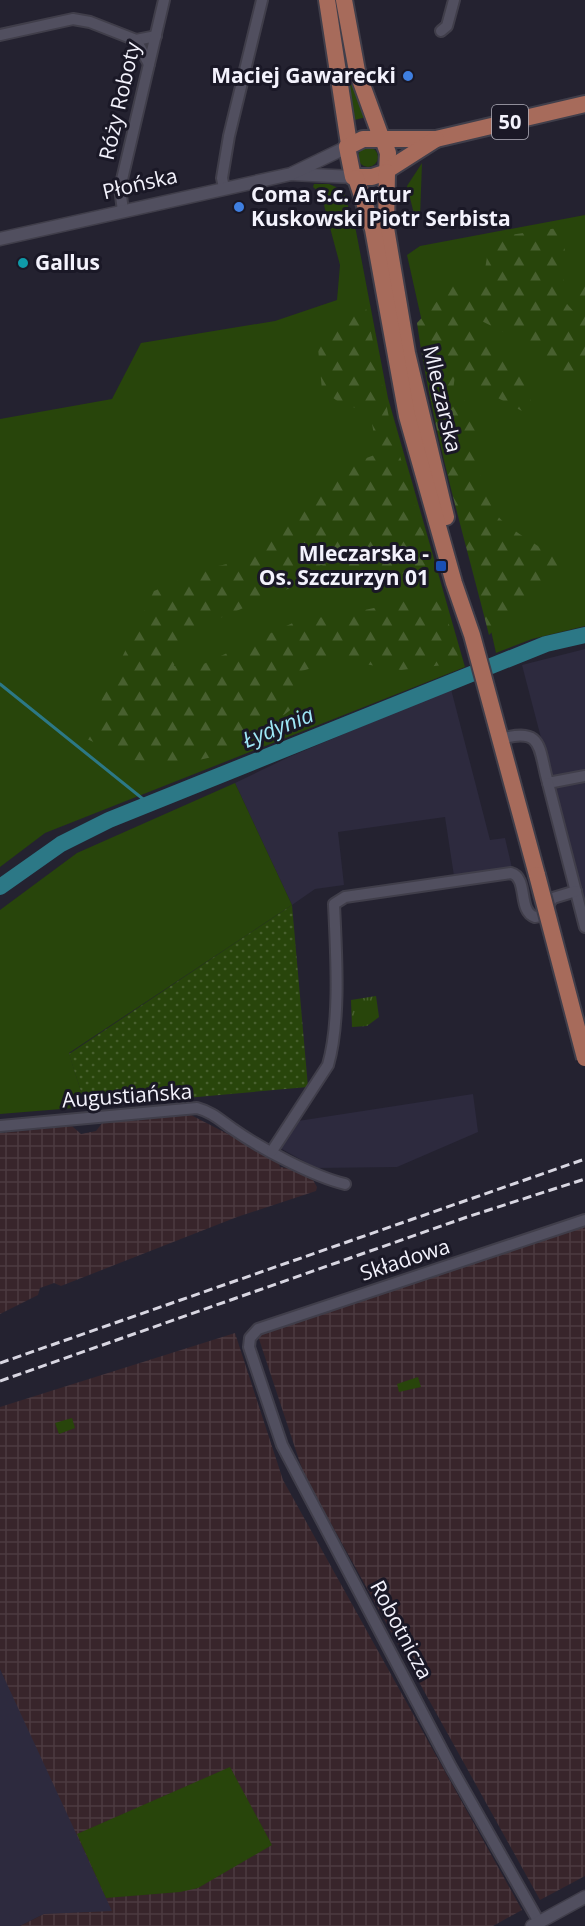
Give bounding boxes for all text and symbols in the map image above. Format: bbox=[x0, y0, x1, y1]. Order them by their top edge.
street label: Róży Roboty bbox=[92, 38, 146, 163]
place label: Maciej Gawarecki bbox=[211, 61, 396, 89]
marker: Maciej Gawarecki bbox=[401, 69, 415, 83]
road number: 50 bbox=[492, 105, 528, 139]
street label: Płońska bbox=[100, 161, 180, 205]
place label: Coma s.c. Artur Kuskowski Piotr Serbista bbox=[251, 180, 511, 232]
marker: Coma s.c. Artur Kuskowski Piotr Serbista bbox=[232, 200, 246, 214]
place label: Gallus bbox=[35, 248, 100, 276]
marker: Gallus bbox=[16, 256, 30, 270]
street label: Mleczarska bbox=[417, 343, 469, 455]
place label: Mleczarska - Os. Szczurzyn 01 bbox=[259, 539, 429, 591]
marker: Mleczarska - Os. Szczurzyn 01 bbox=[434, 559, 448, 573]
water label: Łydynia bbox=[238, 698, 318, 754]
street label: Augustiańska bbox=[61, 1076, 193, 1114]
street label: Składowa bbox=[356, 1231, 453, 1287]
street label: Robotnicza bbox=[364, 1575, 440, 1684]

